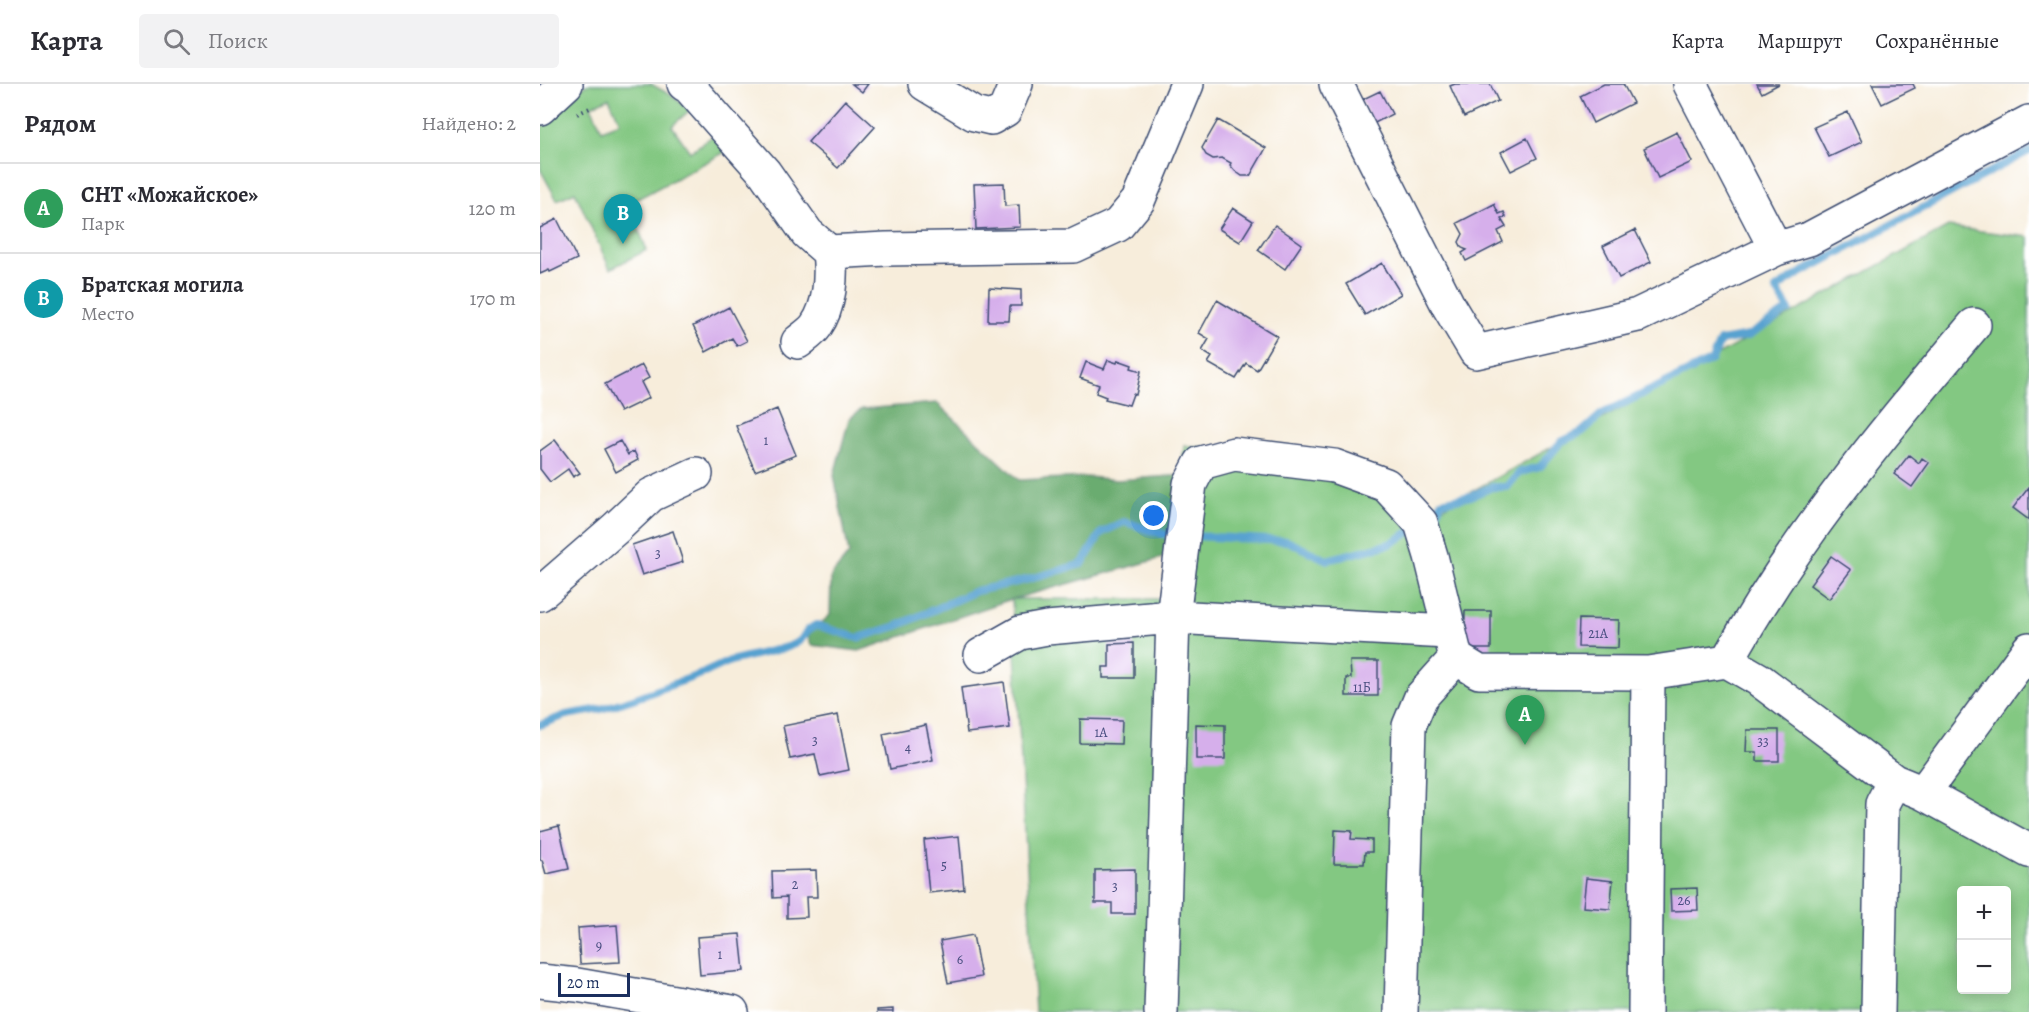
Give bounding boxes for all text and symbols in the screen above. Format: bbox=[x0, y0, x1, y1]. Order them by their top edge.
search box bbox=[139, 14, 559, 68]
text: Карта bbox=[30, 22, 103, 60]
icon: search bbox=[160, 25, 193, 58]
text: Поиск bbox=[208, 26, 268, 56]
text: Карта bbox=[1671, 27, 1724, 55]
text: Маршрут bbox=[1757, 27, 1842, 55]
text: Сохранённые bbox=[1875, 27, 1999, 55]
text: Рядом bbox=[24, 106, 96, 141]
text: Найдено: 2 bbox=[421, 110, 516, 137]
text: СНТ «Можайское» bbox=[81, 180, 258, 210]
pin: B bbox=[604, 194, 643, 244]
text: A bbox=[37, 195, 50, 222]
text: 120 m bbox=[468, 195, 516, 222]
text: Парк bbox=[81, 210, 125, 237]
text: Братская могила bbox=[81, 270, 244, 300]
text: B bbox=[37, 285, 50, 312]
text: 170 m bbox=[470, 285, 516, 312]
text: Место bbox=[81, 300, 134, 327]
house number: 1 bbox=[764, 431, 769, 450]
your location bbox=[1139, 501, 1168, 530]
house number: 3 bbox=[655, 544, 661, 563]
house number: 21А bbox=[1588, 624, 1609, 643]
house number: 11Б bbox=[1353, 678, 1371, 697]
pin: A bbox=[1506, 696, 1544, 745]
house number: 1А bbox=[1095, 723, 1108, 742]
house number: 3 bbox=[812, 731, 818, 750]
house number: 33 bbox=[1757, 732, 1769, 751]
house number: 4 bbox=[905, 738, 911, 757]
house number: 5 bbox=[941, 856, 947, 875]
house number: 2 bbox=[792, 875, 799, 894]
house number: 3 bbox=[1112, 877, 1118, 896]
map controls bbox=[1957, 886, 2011, 994]
button: + bbox=[1957, 886, 2011, 940]
house number: 26 bbox=[1677, 891, 1691, 910]
house number: 9 bbox=[596, 936, 602, 955]
button: − bbox=[1957, 940, 2011, 994]
house number: 1 bbox=[718, 945, 723, 964]
house number: 6 bbox=[957, 950, 963, 969]
scale bar bbox=[558, 970, 630, 998]
text: 20 m bbox=[567, 972, 600, 994]

